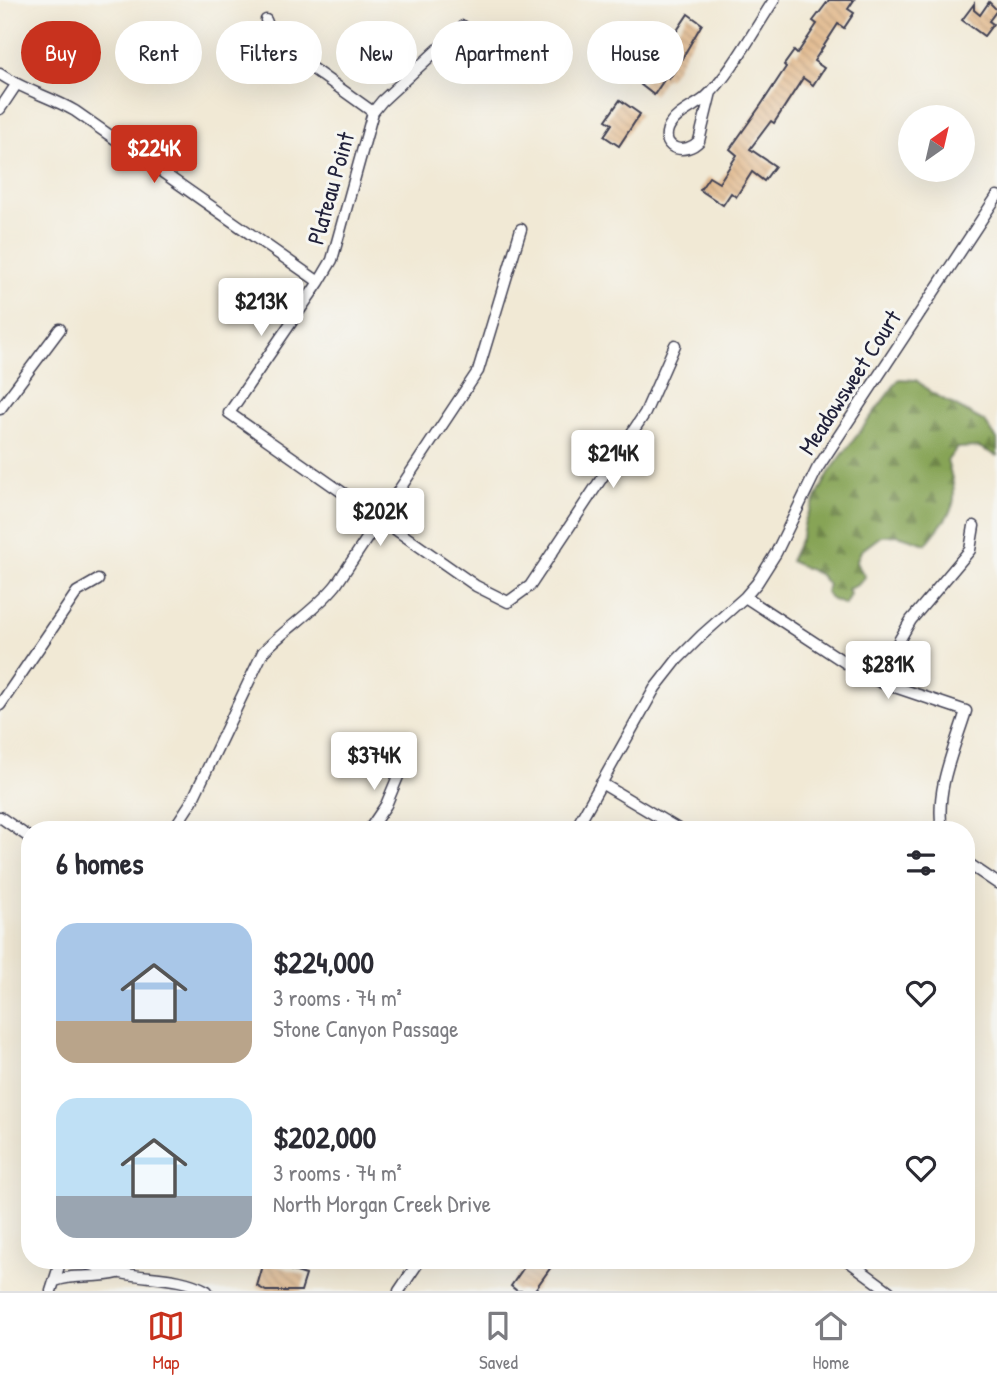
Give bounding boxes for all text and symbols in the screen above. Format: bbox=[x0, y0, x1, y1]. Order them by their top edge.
chip: Buy bbox=[21, 21, 101, 84]
chip: Rent bbox=[115, 21, 202, 84]
chip: Filters bbox=[216, 21, 322, 84]
chip: New bbox=[336, 21, 417, 84]
chip: Apartment bbox=[431, 21, 573, 84]
chip: House bbox=[587, 21, 684, 84]
north arrow bbox=[898, 105, 975, 182]
map controls bbox=[898, 105, 975, 182]
pin: $224K bbox=[105, 125, 203, 185]
street label: Plateau Point bbox=[299, 127, 361, 248]
text: $224K bbox=[127, 132, 181, 163]
pin: $213K bbox=[212, 278, 310, 338]
text: $213K bbox=[234, 285, 288, 316]
street label: Meadowsweet Court bbox=[790, 303, 908, 461]
pin: $214K bbox=[564, 430, 662, 490]
text: $214K bbox=[587, 437, 639, 468]
pin: $202K bbox=[331, 489, 429, 548]
text: $202K bbox=[352, 495, 408, 526]
pin: $281K bbox=[839, 642, 937, 701]
text: $281K bbox=[862, 648, 914, 679]
pin: $374K bbox=[325, 732, 423, 792]
text: $374K bbox=[347, 739, 401, 770]
text: 6 homes bbox=[56, 843, 143, 883]
icon: filters bbox=[902, 844, 940, 882]
text: $224,000 bbox=[273, 942, 374, 982]
icon: home bbox=[112, 951, 196, 1035]
icon: heart bbox=[902, 974, 940, 1012]
text: 3 rooms · 74 m² bbox=[273, 982, 402, 1013]
text: Stone Canyon Passage bbox=[273, 1013, 458, 1044]
text: $202,000 bbox=[273, 1117, 376, 1157]
icon: home bbox=[112, 1126, 196, 1210]
icon: heart bbox=[902, 1149, 940, 1187]
text: 3 rooms · 74 m² bbox=[273, 1157, 402, 1188]
text: North Morgan Creek Drive bbox=[273, 1188, 491, 1219]
tab: Map bbox=[147, 1307, 185, 1375]
tab: Saved bbox=[479, 1307, 518, 1375]
tab: Home bbox=[812, 1307, 850, 1375]

